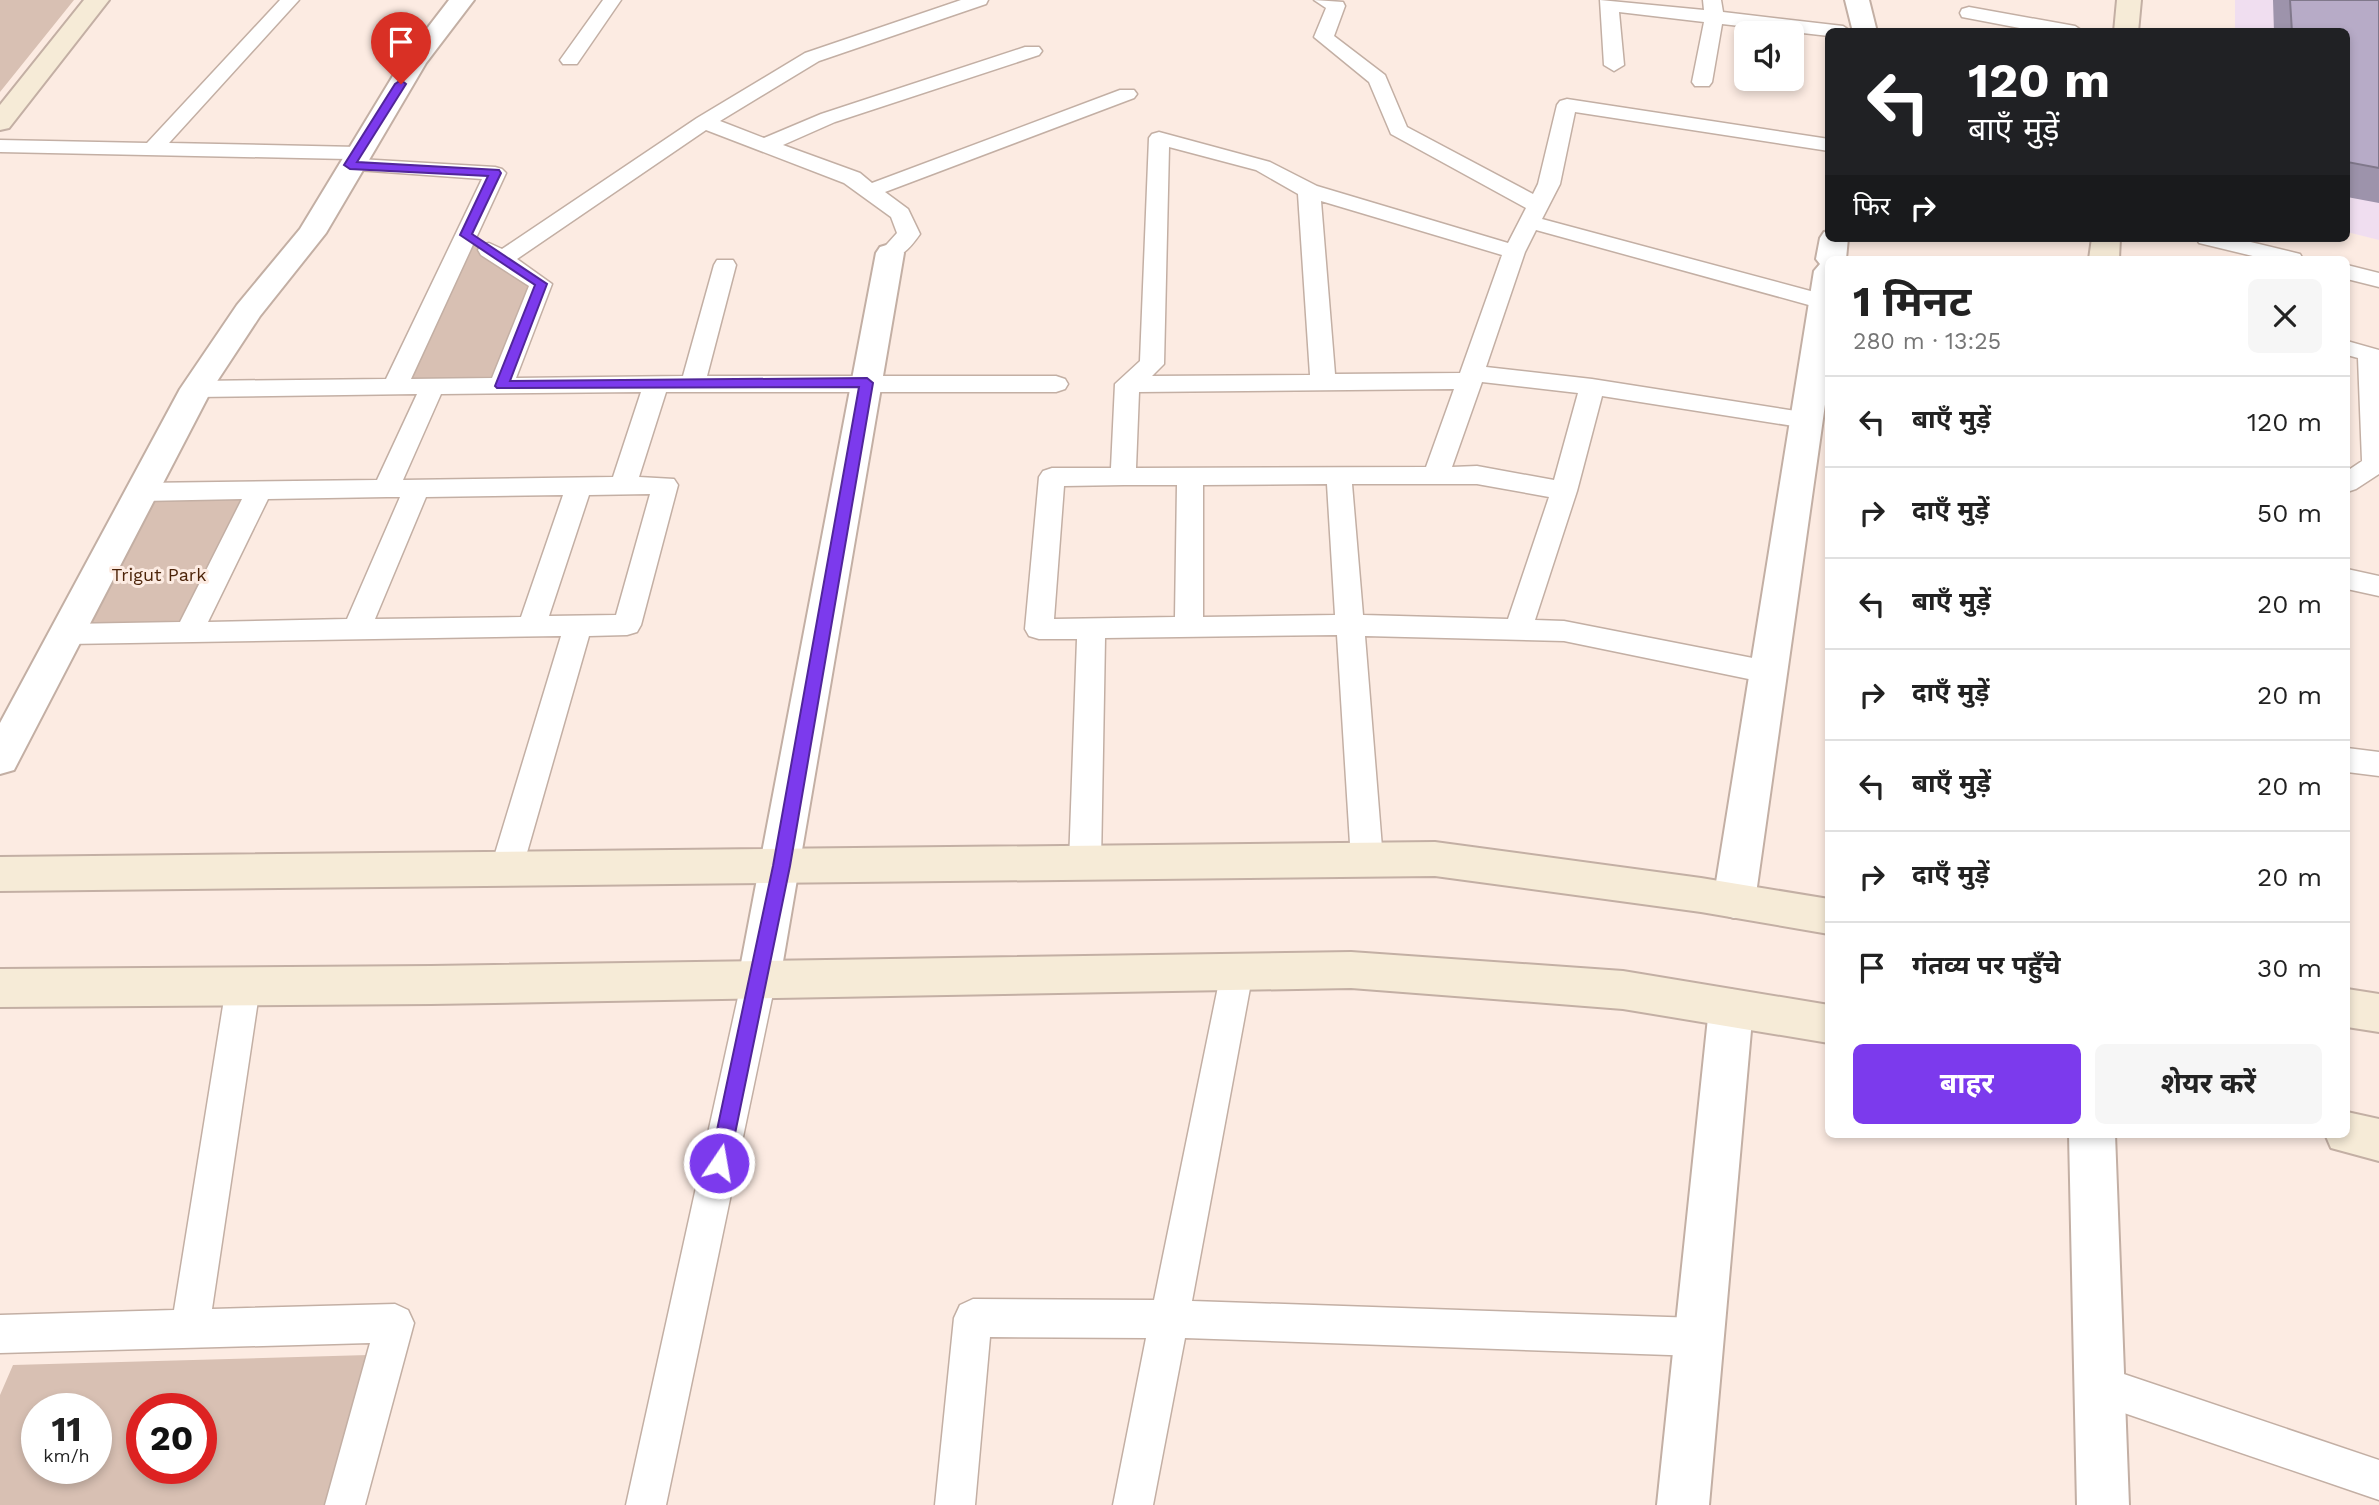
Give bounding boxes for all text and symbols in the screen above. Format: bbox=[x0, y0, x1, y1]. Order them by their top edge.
pin bbox=[371, 12.0, 431, 84]
map controls bbox=[1734, 21, 1804, 91]
button: sound bbox=[1734, 21, 1804, 91]
icon: arrive bbox=[382, 23, 420, 61]
text: 120 m bbox=[1968, 51, 2110, 109]
icon: left bbox=[1853, 56, 1944, 147]
text: बाएँ मुड़ें bbox=[1968, 110, 2059, 148]
icon: right bbox=[1904, 189, 1942, 227]
text: फिर bbox=[1853, 191, 1890, 221]
text: 1 मिनट bbox=[1853, 277, 1971, 326]
button: close bbox=[2248, 279, 2322, 353]
text: 280 m · 13:25 bbox=[1853, 328, 2001, 355]
icon: left bbox=[1853, 403, 1891, 441]
text: बाएँ मुड़ें bbox=[1912, 404, 1991, 434]
text: 120 m bbox=[2247, 407, 2322, 437]
icon: right bbox=[1853, 494, 1891, 532]
text: दाएँ मुड़ें bbox=[1912, 495, 1989, 525]
text: 50 m bbox=[2257, 498, 2322, 528]
park label: Trigut Park bbox=[112, 564, 206, 585]
icon: left bbox=[1853, 585, 1891, 623]
text: बाएँ मुड़ें bbox=[1912, 586, 1991, 616]
text: 20 m bbox=[2257, 589, 2322, 619]
icon: right bbox=[1853, 676, 1891, 714]
text: दाएँ मुड़ें bbox=[1912, 677, 1989, 707]
text: 20 m bbox=[2257, 680, 2322, 710]
icon: left bbox=[1853, 767, 1891, 805]
text: बाएँ मुड़ें bbox=[1912, 768, 1991, 798]
text: 20 m bbox=[2257, 771, 2322, 801]
icon: right bbox=[1853, 858, 1891, 896]
text: दाएँ मुड़ें bbox=[1912, 859, 1989, 889]
text: 20 m bbox=[2257, 862, 2322, 892]
icon: arrive bbox=[1853, 949, 1891, 987]
text: गंतव्य पर पहुँचे bbox=[1912, 950, 2061, 980]
text: 30 m bbox=[2257, 953, 2322, 983]
button: बाहर bbox=[1853, 1044, 2081, 1124]
button: शेयर करें bbox=[2095, 1044, 2322, 1124]
position arrow bbox=[682, 1126, 756, 1200]
speed limit sign: 20 bbox=[126, 1393, 217, 1484]
text: 11 bbox=[51, 1408, 82, 1450]
text: km/h bbox=[43, 1445, 90, 1466]

